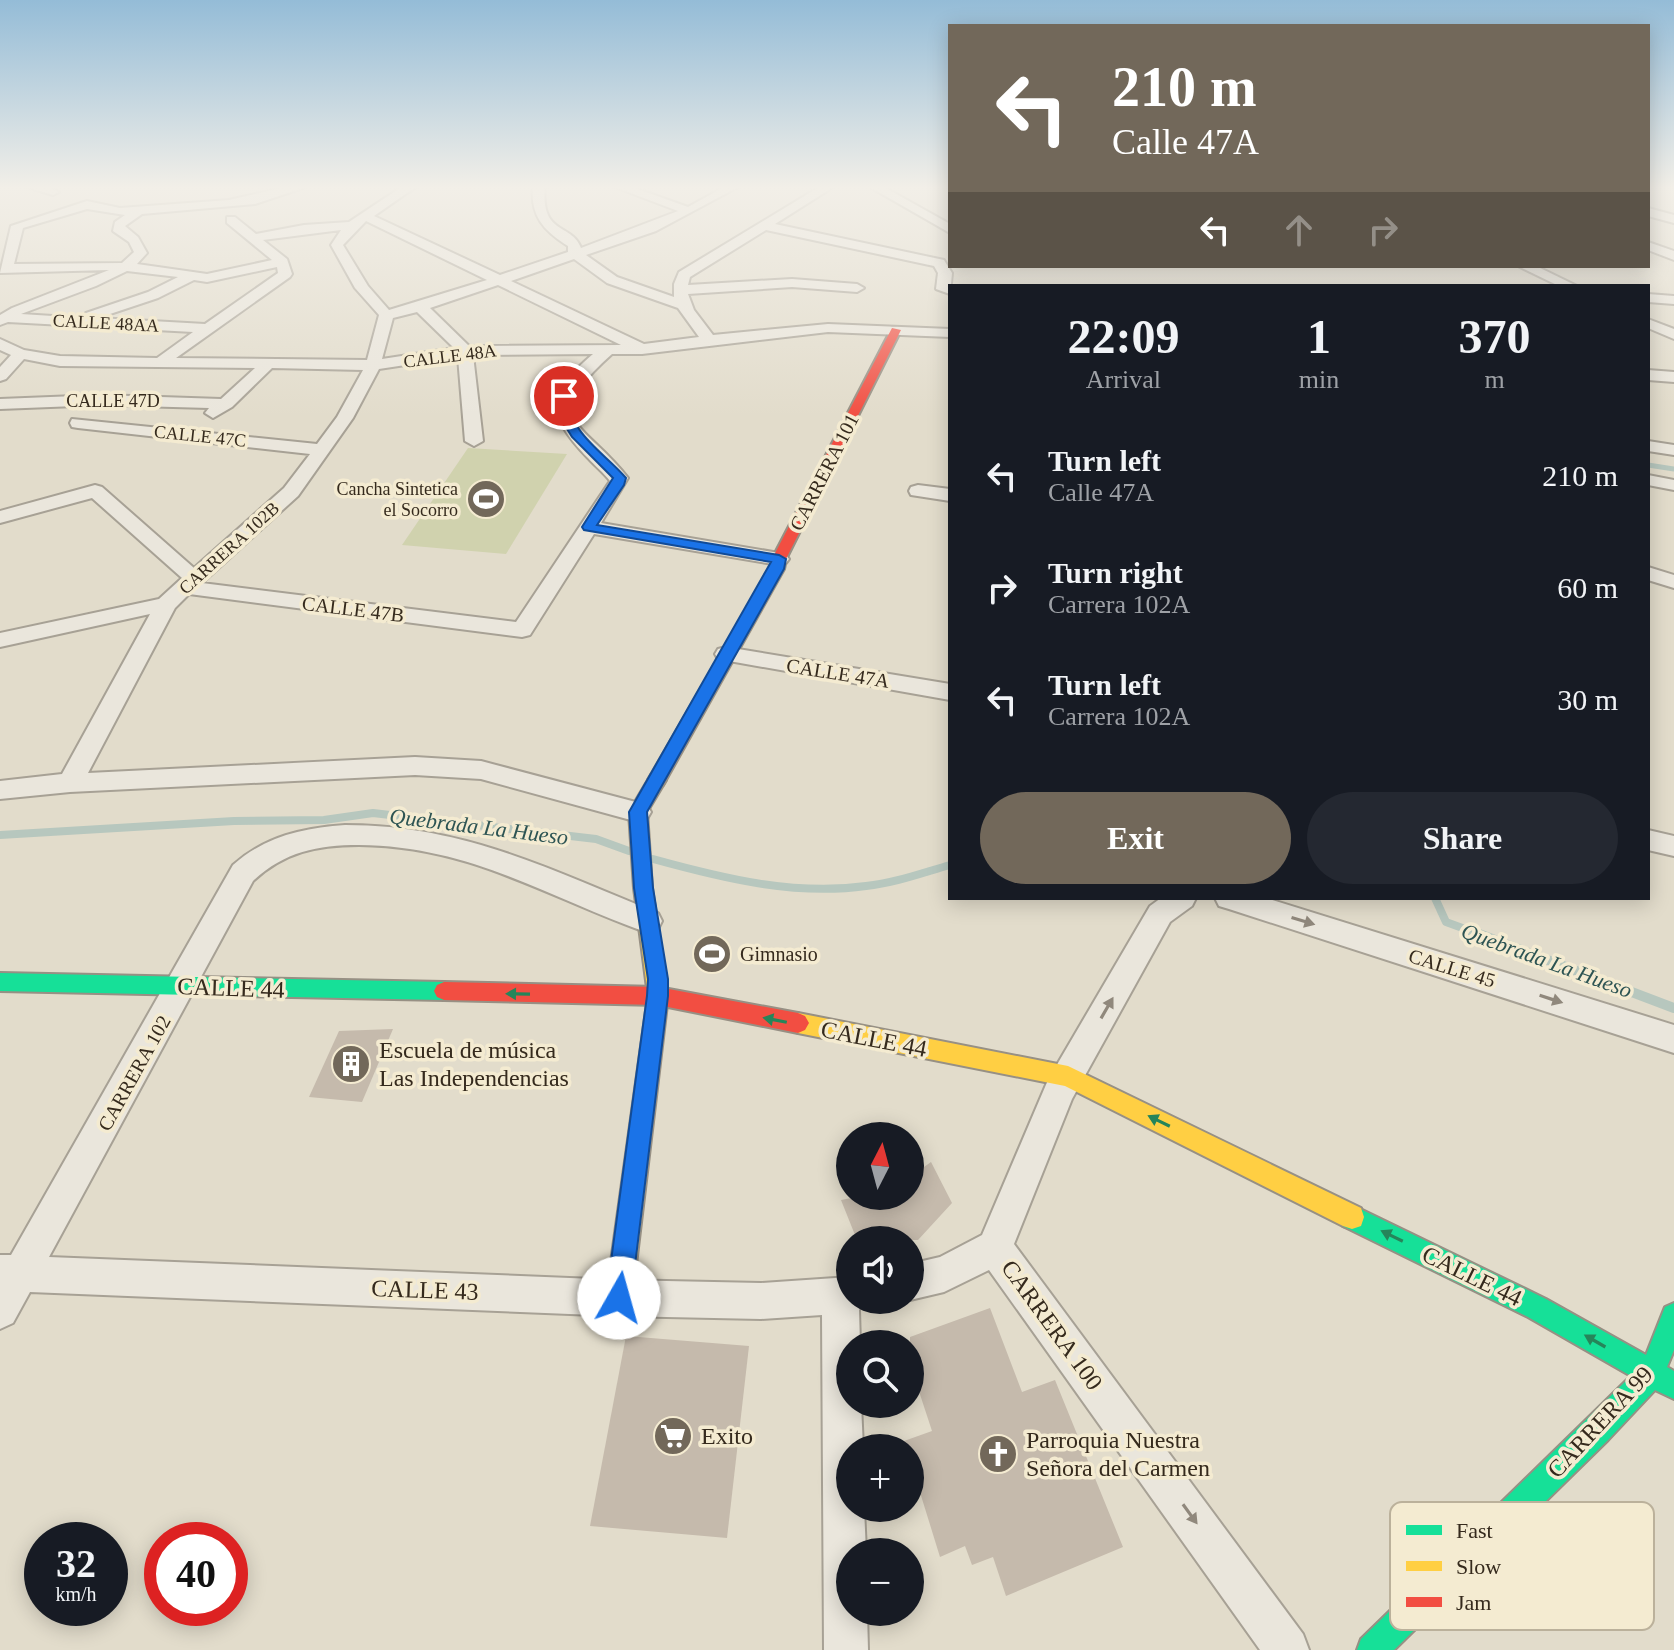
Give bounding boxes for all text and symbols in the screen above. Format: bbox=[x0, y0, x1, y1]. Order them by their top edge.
icon: left bbox=[980, 56, 1084, 160]
text: 210 m bbox=[1112, 56, 1257, 118]
text: Calle 47A bbox=[1112, 122, 1259, 162]
icon: left bbox=[1193, 208, 1237, 252]
icon: ahead bbox=[1277, 208, 1321, 252]
icon: right bbox=[1361, 208, 1405, 252]
street label: CALLE 48AA bbox=[52, 310, 160, 336]
text: 22:09 bbox=[1067, 310, 1179, 363]
text: 1 bbox=[1307, 310, 1331, 363]
text: 370 bbox=[1459, 310, 1531, 363]
street label: CALLE 48A bbox=[402, 340, 498, 372]
pin bbox=[530, 362, 598, 430]
text: Arrival bbox=[1086, 365, 1161, 394]
text: min bbox=[1299, 365, 1339, 394]
text: m bbox=[1484, 365, 1505, 394]
icon: arrive bbox=[542, 374, 586, 418]
street label: CALLE 47D bbox=[66, 391, 160, 411]
street label: CARRERA 101 bbox=[785, 410, 863, 534]
street label: CALLE 47C bbox=[153, 421, 247, 451]
text: Turn left bbox=[1048, 444, 1161, 477]
icon: left bbox=[980, 454, 1024, 498]
text: 210 m bbox=[1542, 459, 1618, 492]
sports icon: Cancha Sintetica el Socorro bbox=[465, 478, 507, 520]
text: Calle 47A bbox=[1048, 478, 1154, 507]
place label: Cancha Sintetica el Socorro bbox=[337, 479, 458, 520]
street label: CARRERA 102B bbox=[175, 498, 283, 598]
text: Turn right bbox=[1048, 556, 1183, 589]
icon: right bbox=[980, 566, 1024, 610]
text: 60 m bbox=[1557, 571, 1618, 604]
text: Carrera 102A bbox=[1048, 590, 1190, 619]
street label: CALLE 47B bbox=[301, 592, 405, 626]
street label: CALLE 47A bbox=[785, 654, 892, 692]
text: Turn left bbox=[1048, 668, 1161, 701]
icon: left bbox=[980, 678, 1024, 722]
text: 30 m bbox=[1557, 683, 1618, 716]
text: Carrera 102A bbox=[1048, 702, 1190, 731]
button: Exit bbox=[980, 792, 1291, 884]
button: Share bbox=[1307, 792, 1618, 884]
water label: Quebrada La Hueso bbox=[388, 803, 570, 850]
one-way arrow bbox=[1292, 915, 1316, 928]
water label: Quebrada La Hueso bbox=[1458, 918, 1636, 1003]
sports icon: Gimnasio bbox=[691, 933, 733, 975]
place label: Gimnasio bbox=[740, 943, 818, 965]
street label: CALLE 45 bbox=[1406, 944, 1498, 992]
street label: CALLE 44 bbox=[177, 973, 285, 1003]
one-way arrow bbox=[505, 988, 530, 1000]
one-way arrow bbox=[1540, 994, 1564, 1006]
one-way arrow bbox=[1100, 996, 1114, 1019]
street label: CARRERA 102 bbox=[93, 1012, 175, 1134]
one-way arrow bbox=[763, 1013, 788, 1026]
street label: CALLE 44 bbox=[819, 1016, 929, 1062]
place label: Escuela de música Las Independencias bbox=[379, 1037, 569, 1091]
building icon: Escuela de música Las Independencias bbox=[330, 1043, 372, 1085]
one-way arrow bbox=[1148, 1114, 1171, 1128]
north arrow bbox=[836, 1122, 924, 1210]
map controls bbox=[836, 1122, 924, 1626]
button: sound bbox=[836, 1226, 924, 1314]
one-way arrow bbox=[1381, 1230, 1404, 1243]
street label: CALLE 44 bbox=[1418, 1241, 1526, 1311]
street label: CARRERA 100 bbox=[996, 1255, 1108, 1395]
position arrow bbox=[577, 1256, 661, 1340]
street label: CALLE 43 bbox=[371, 1275, 479, 1305]
button: search bbox=[836, 1330, 924, 1418]
one-way arrow bbox=[1583, 1334, 1606, 1348]
street label: CARRERA 99 bbox=[1542, 1361, 1658, 1483]
supermarket icon: Exito bbox=[652, 1415, 694, 1457]
place label: Exito bbox=[701, 1423, 753, 1449]
place label: Parroquia Nuestra Señora del Carmen bbox=[1026, 1427, 1210, 1481]
church icon: Parroquia Nuestra Señora del Carmen bbox=[977, 1433, 1019, 1475]
button: + bbox=[836, 1434, 924, 1522]
legend bbox=[1390, 1502, 1654, 1630]
one-way arrow bbox=[1182, 1503, 1198, 1524]
text: Fast bbox=[1456, 1518, 1493, 1543]
speed limit sign: 40 bbox=[144, 1522, 248, 1626]
button: − bbox=[836, 1538, 924, 1626]
text: 32 bbox=[56, 1541, 96, 1586]
text: Slow bbox=[1456, 1554, 1501, 1579]
text: km/h bbox=[55, 1583, 97, 1605]
text: Jam bbox=[1456, 1590, 1491, 1615]

